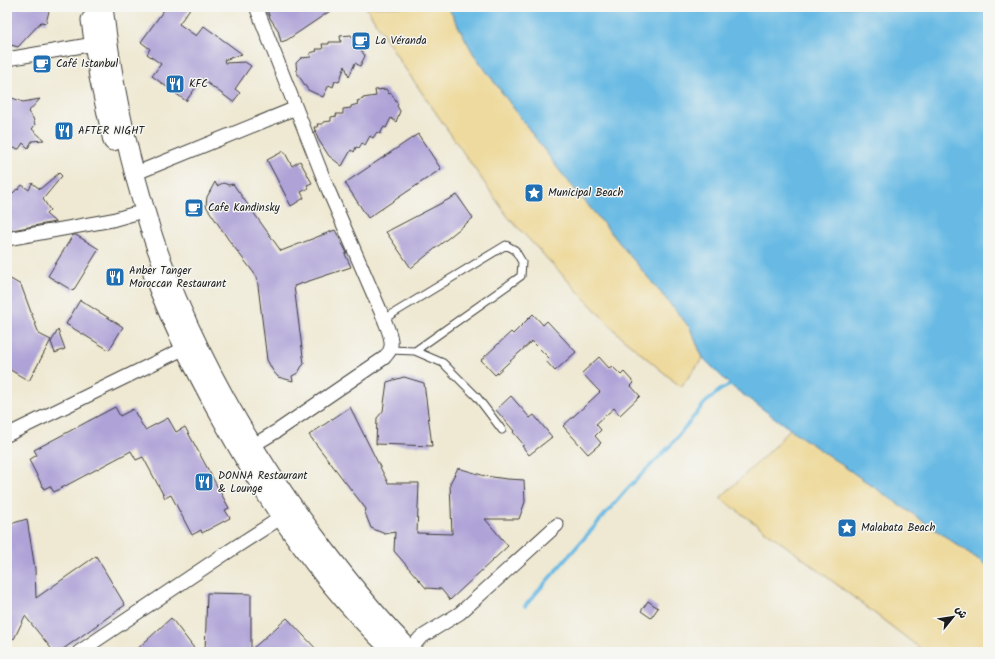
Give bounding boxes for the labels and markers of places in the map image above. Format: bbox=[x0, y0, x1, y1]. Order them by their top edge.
cafe icon: La Véranda bbox=[350, 30, 372, 52]
place label: La Véranda bbox=[375, 32, 427, 50]
cafe icon: Café Istanbul bbox=[31, 53, 53, 75]
place label: Café Istanbul bbox=[56, 55, 119, 73]
restaurant icon: KFC bbox=[164, 73, 186, 95]
place label: KFC bbox=[189, 75, 208, 93]
restaurant icon: AFTER NIGHT bbox=[53, 120, 75, 142]
place label: AFTER NIGHT bbox=[78, 122, 146, 140]
place icon: Municipal Beach bbox=[523, 182, 545, 204]
place label: Municipal Beach bbox=[548, 184, 623, 202]
cafe icon: Cafe Kandinsky bbox=[183, 197, 205, 219]
place label: Cafe Kandinsky bbox=[208, 199, 281, 217]
place label: Anber Tanger Moroccan Restaurant bbox=[129, 262, 227, 293]
restaurant icon: Anber Tanger Moroccan Restaurant bbox=[104, 266, 126, 288]
place label: DONNA Restaurant & Lounge bbox=[218, 467, 308, 498]
restaurant icon: DONNA Restaurant & Lounge bbox=[193, 471, 215, 493]
place icon: Malabata Beach bbox=[836, 517, 858, 539]
place label: Malabata Beach bbox=[861, 519, 935, 537]

